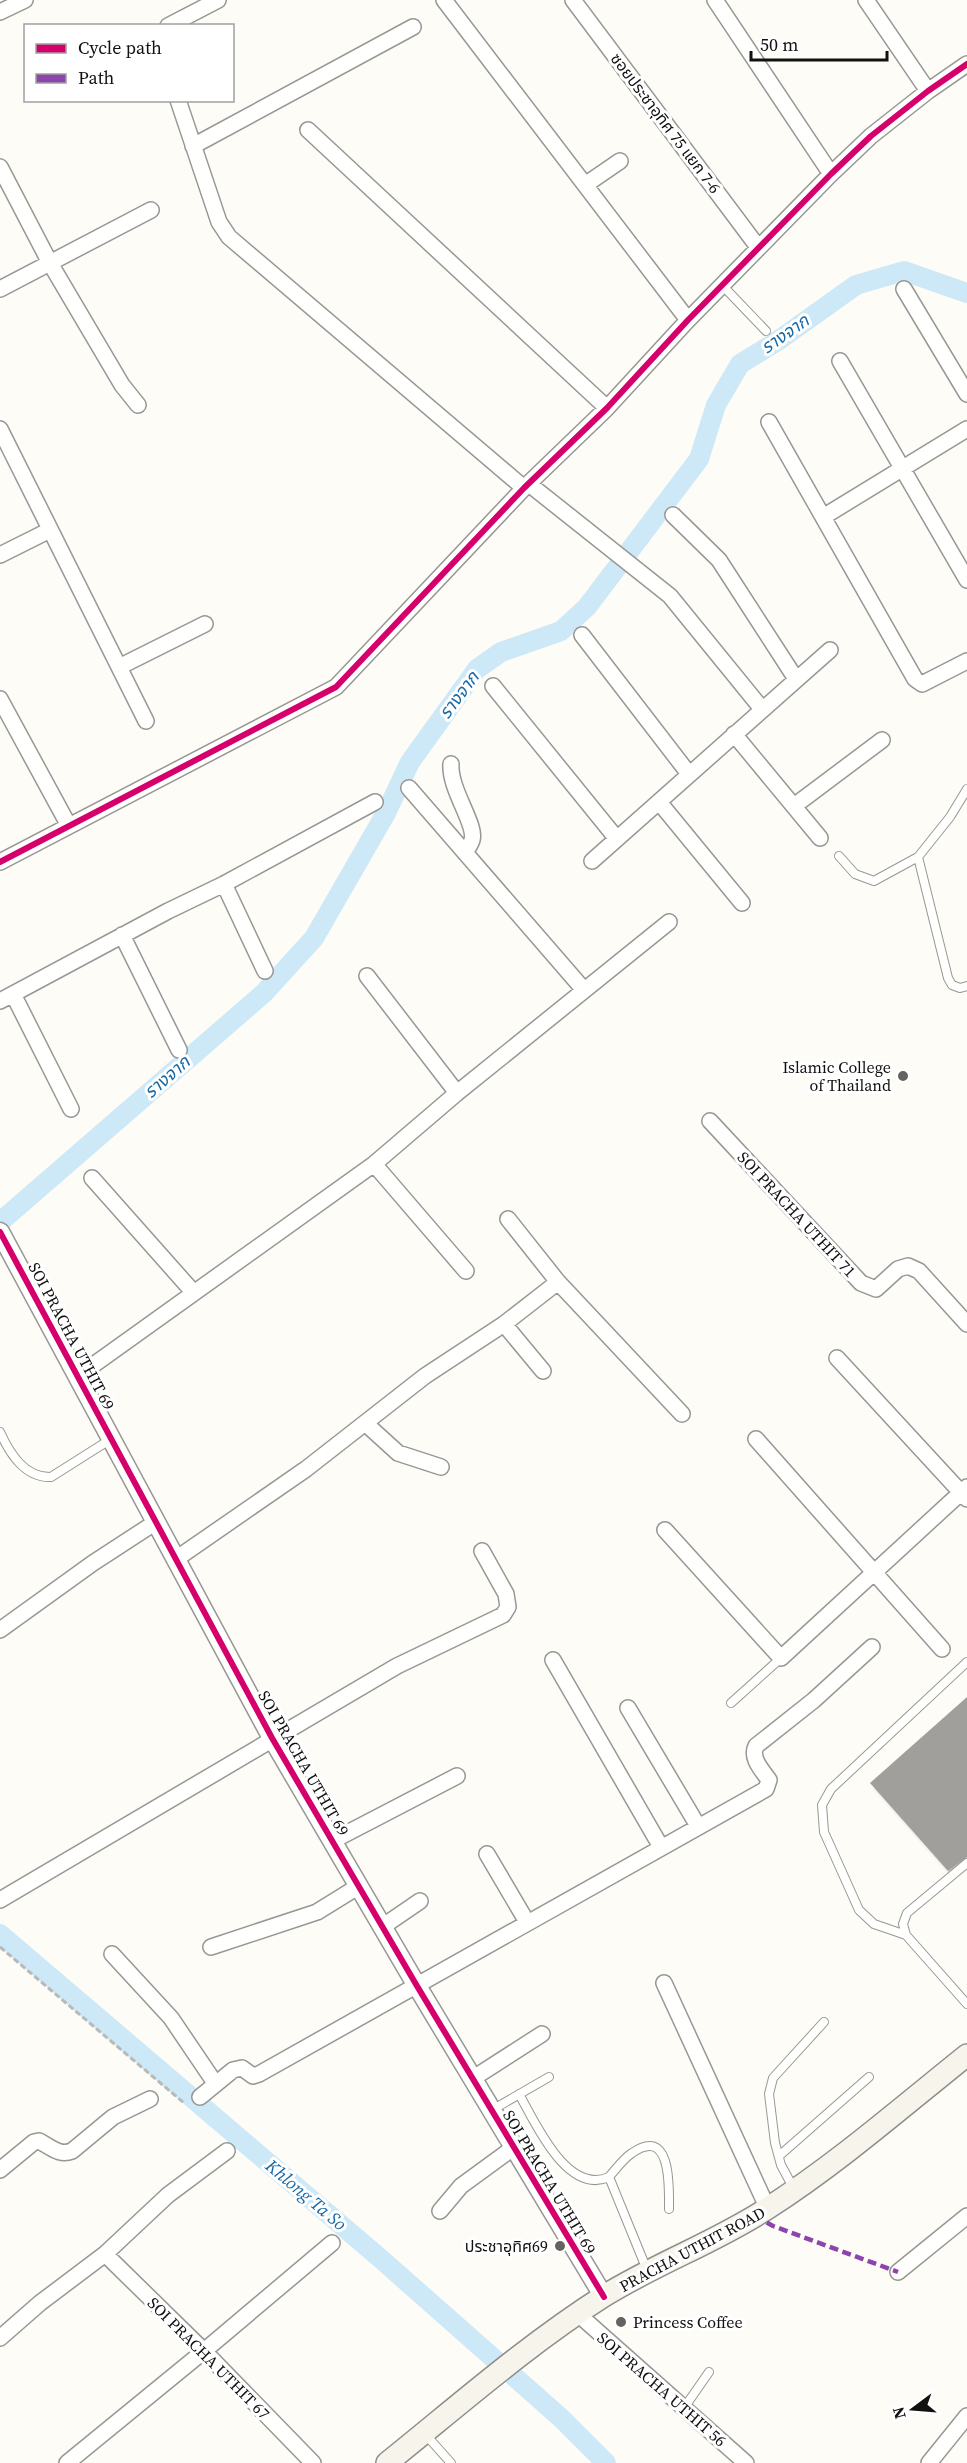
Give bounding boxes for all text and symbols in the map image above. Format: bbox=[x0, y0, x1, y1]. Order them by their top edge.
legend bbox=[24, 24, 234, 102]
scale bar bbox=[751, 24, 888, 62]
text: 50 m bbox=[760, 32, 798, 57]
text: Cycle path bbox=[78, 35, 162, 60]
street label: ซอยประชาอุทิศ 75 แยก 7-6 bbox=[606, 48, 726, 198]
text: Path bbox=[78, 65, 115, 90]
water label: รางจาก bbox=[756, 307, 815, 359]
water label: รางจาก bbox=[433, 665, 485, 724]
water label: รางจาก bbox=[138, 1049, 196, 1104]
place label: Islamic College of Thailand bbox=[783, 1056, 891, 1096]
marker: Islamic College of Thailand bbox=[896, 1069, 910, 1083]
street label: SOI PRACHA UTHIT 71 bbox=[733, 1146, 861, 1282]
street label: SOI PRACHA UTHIT 69 bbox=[24, 1258, 120, 1414]
street label: SOI PRACHA UTHIT 69 bbox=[253, 1686, 355, 1840]
street label: SOI PRACHA UTHIT 69 bbox=[498, 2106, 602, 2258]
water label: Khlong Ta So bbox=[260, 2153, 352, 2236]
street label: PRACHA UTHIT ROAD bbox=[615, 2201, 769, 2297]
place label: ประชาอุทิศ69 bbox=[465, 2235, 548, 2257]
marker: ประชาอุทิศ69 bbox=[553, 2239, 567, 2253]
street label: SOI PRACHA UTHIT 67 bbox=[143, 2292, 275, 2424]
place label: Princess Coffee bbox=[633, 2311, 743, 2333]
marker: Princess Coffee bbox=[614, 2315, 628, 2329]
street label: SOI PRACHA UTHIT 56 bbox=[593, 2327, 731, 2451]
north arrow bbox=[883, 2379, 943, 2439]
text: N bbox=[886, 2404, 911, 2422]

